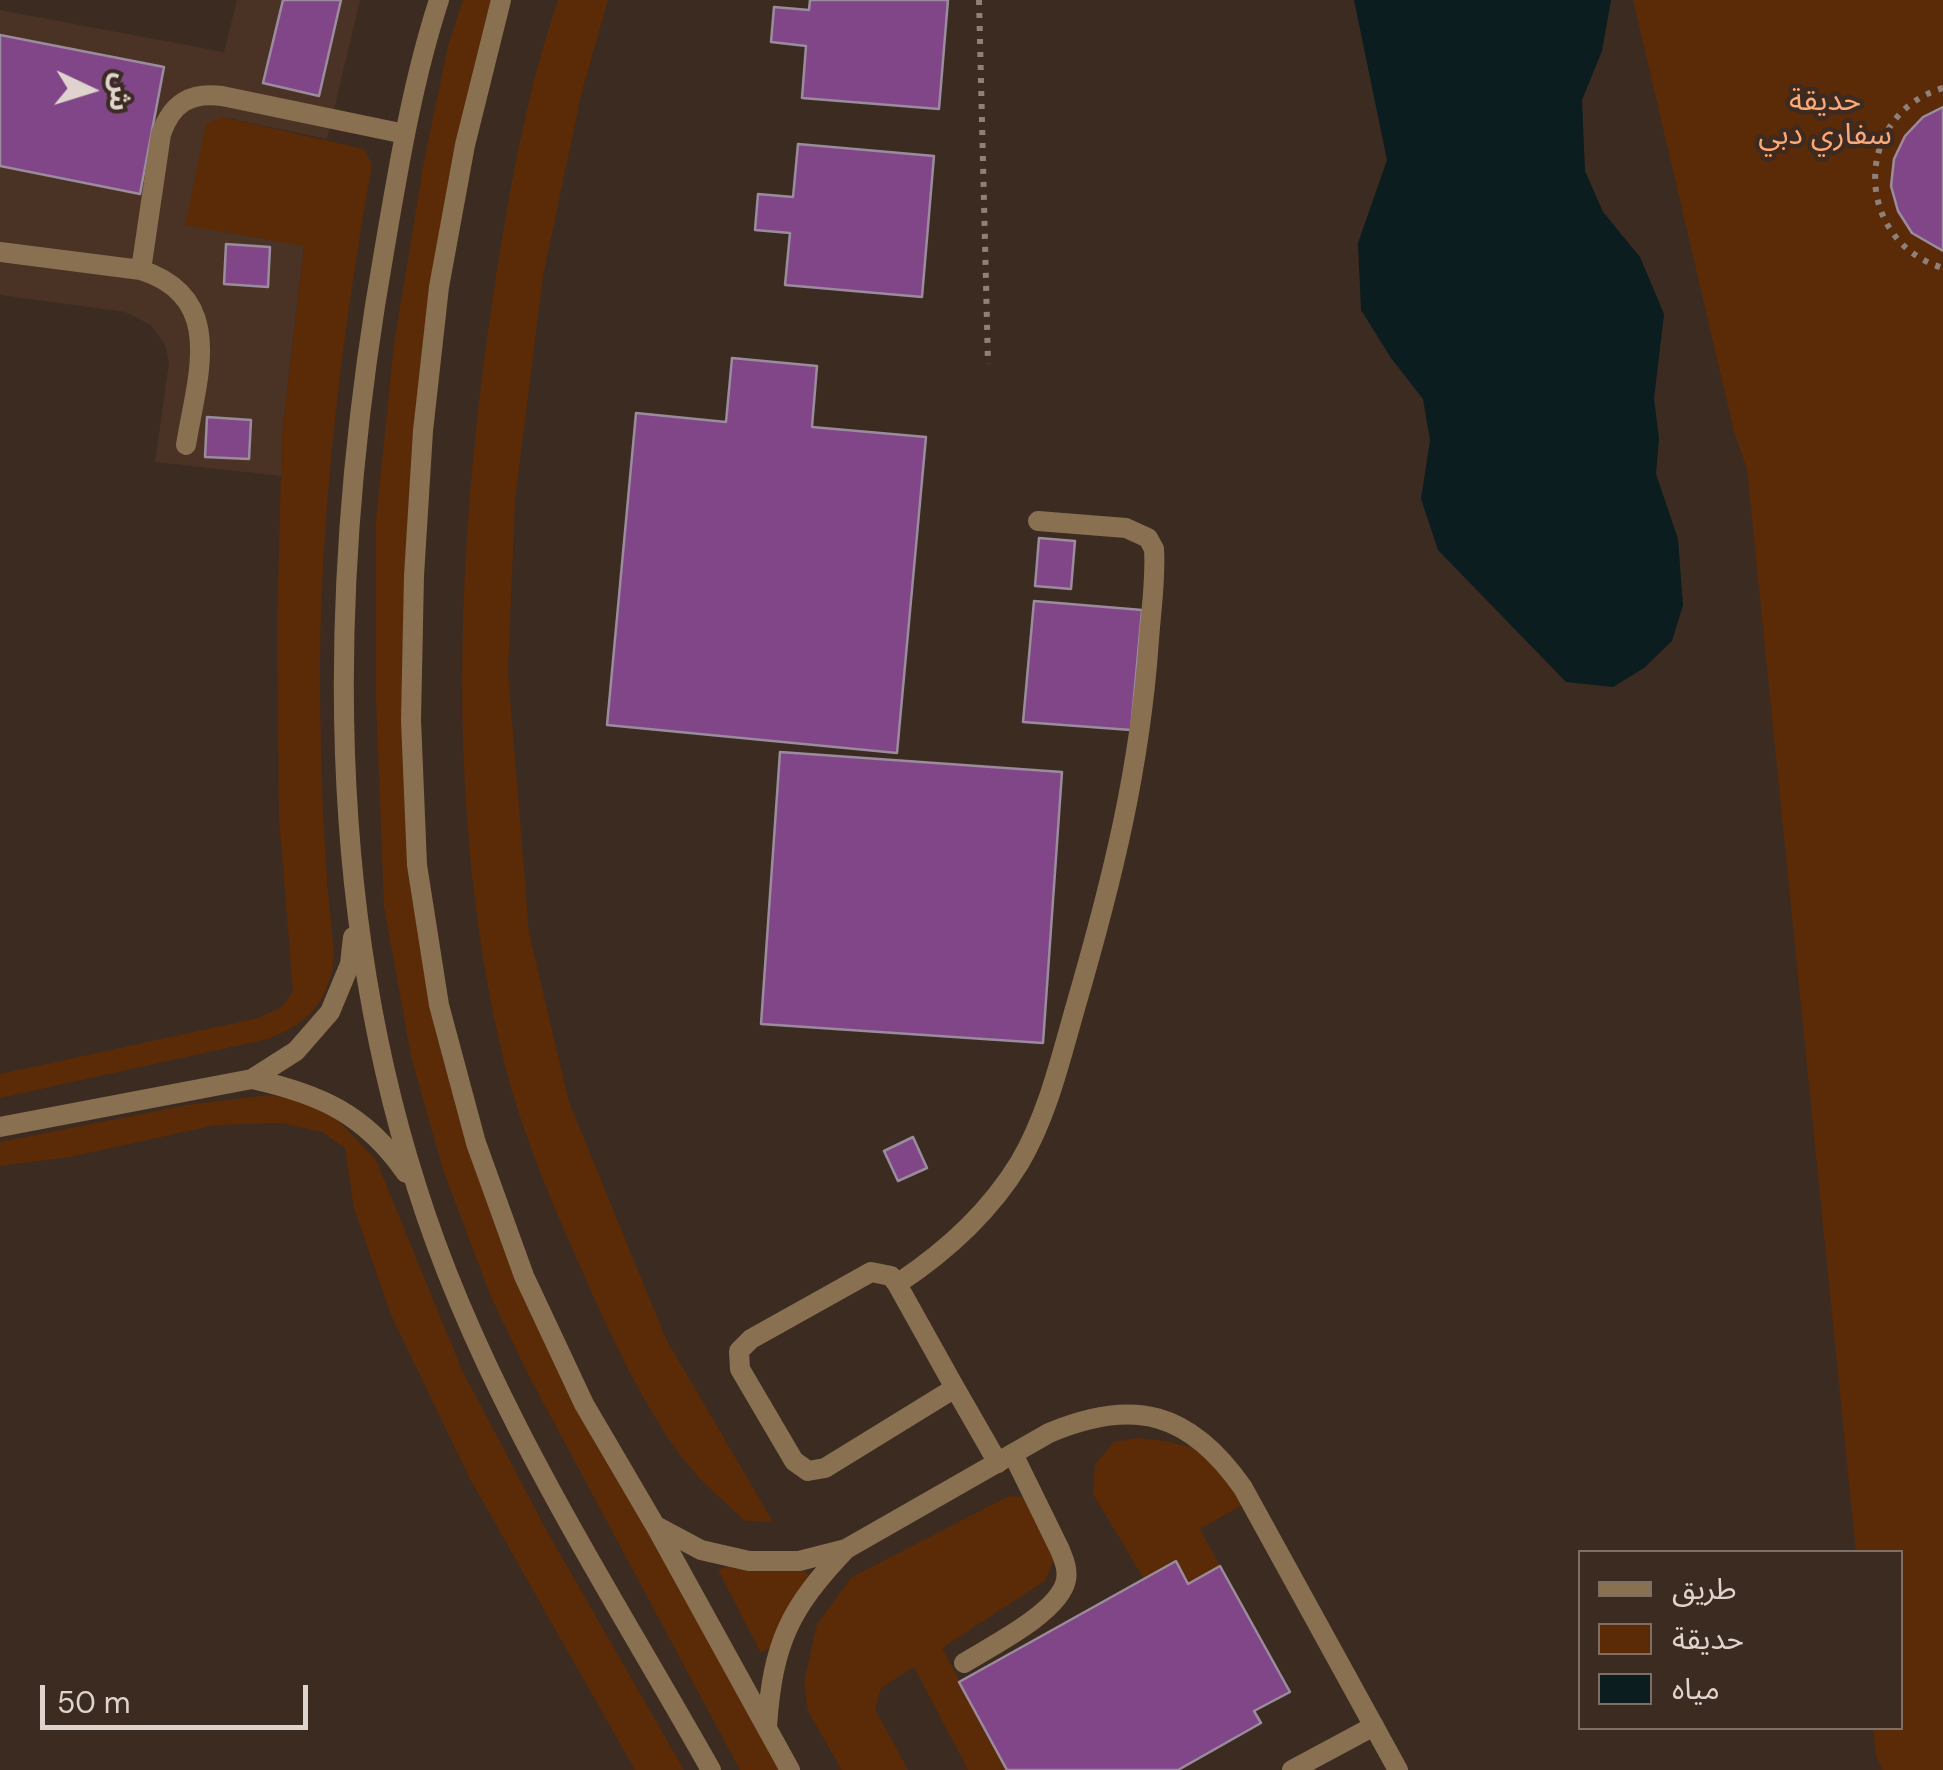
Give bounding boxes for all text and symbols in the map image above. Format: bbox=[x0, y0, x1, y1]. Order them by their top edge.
north arrow bbox=[40, 40, 140, 140]
text: ش bbox=[101, 72, 140, 113]
park label: حديقة سفاري دبي bbox=[1758, 84, 1892, 154]
legend bbox=[1578, 1550, 1903, 1730]
text: طريق bbox=[1672, 1569, 1737, 1608]
text: حديقة bbox=[1672, 1619, 1744, 1658]
scale bar bbox=[45, 1665, 312, 1727]
text: مياه bbox=[1672, 1669, 1720, 1708]
text: 50 m bbox=[57, 1683, 131, 1722]

